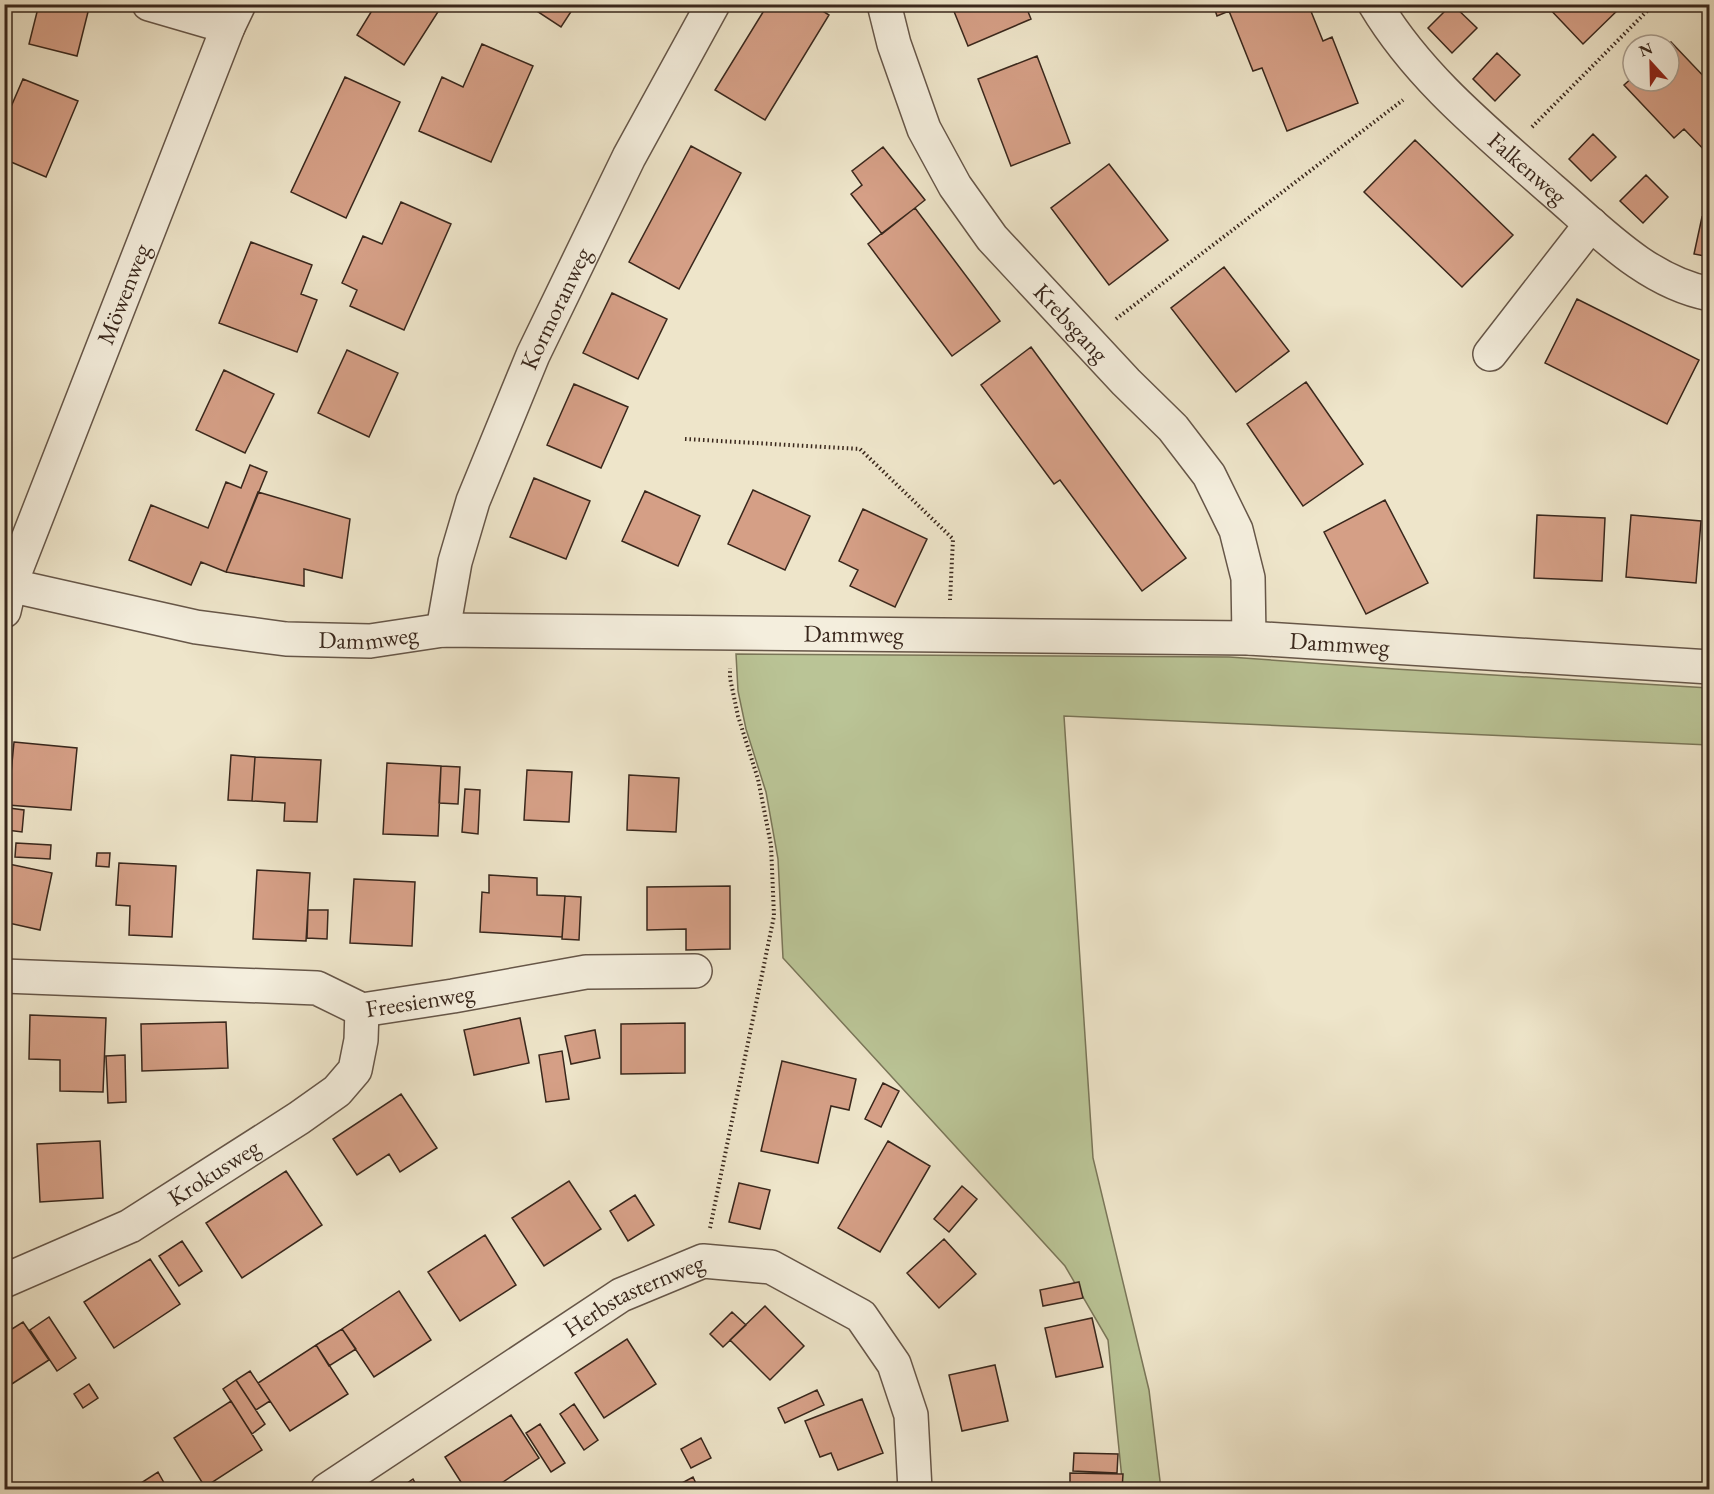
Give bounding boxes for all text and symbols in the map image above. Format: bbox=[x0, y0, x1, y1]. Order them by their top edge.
north arrow bbox=[1621, 33, 1681, 93]
text: N bbox=[1636, 37, 1656, 62]
street label: Falkenweg bbox=[1482, 125, 1574, 211]
street label: Möwenweg bbox=[90, 239, 157, 349]
street label: Kormoranweg bbox=[513, 242, 598, 374]
street label: Krebsgang bbox=[1027, 276, 1116, 369]
street label: Dammweg bbox=[318, 618, 421, 657]
street label: Dammweg bbox=[803, 618, 904, 650]
street label: Dammweg bbox=[1288, 625, 1391, 662]
street label: Freesienweg bbox=[363, 976, 477, 1024]
street label: Krokusweg bbox=[162, 1131, 266, 1213]
street label: Herbstasternweg bbox=[557, 1246, 709, 1344]

